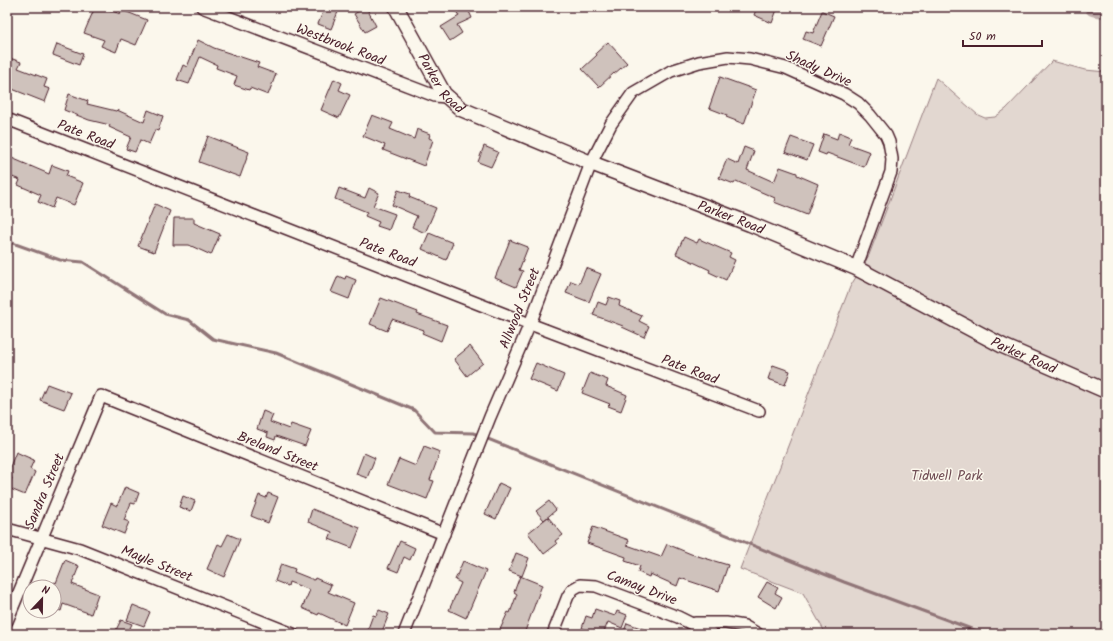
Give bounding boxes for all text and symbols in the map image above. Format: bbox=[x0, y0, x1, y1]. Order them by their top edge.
street label: Westbrook Road bbox=[293, 18, 389, 72]
scale bar bbox=[963, 22, 1042, 48]
text: 50 m bbox=[969, 27, 996, 46]
street label: Shady Drive bbox=[782, 45, 856, 93]
street label: Parker Road bbox=[412, 49, 470, 120]
street label: Pate Road bbox=[54, 114, 118, 156]
street label: Parker Road bbox=[694, 195, 769, 241]
street label: Pate Road bbox=[356, 232, 420, 274]
street label: Allwood Street bbox=[494, 264, 546, 352]
street label: Parker Road bbox=[986, 331, 1061, 381]
street label: Pate Road bbox=[658, 349, 722, 391]
street label: Breland Street bbox=[234, 426, 322, 478]
street label: Sandra Street bbox=[19, 449, 71, 533]
park label: Tidwell Park bbox=[911, 465, 983, 487]
street label: Mayle Street bbox=[118, 540, 196, 588]
street label: Camay Drive bbox=[603, 564, 681, 612]
north arrow bbox=[22, 579, 62, 619]
text: N bbox=[39, 581, 52, 600]

